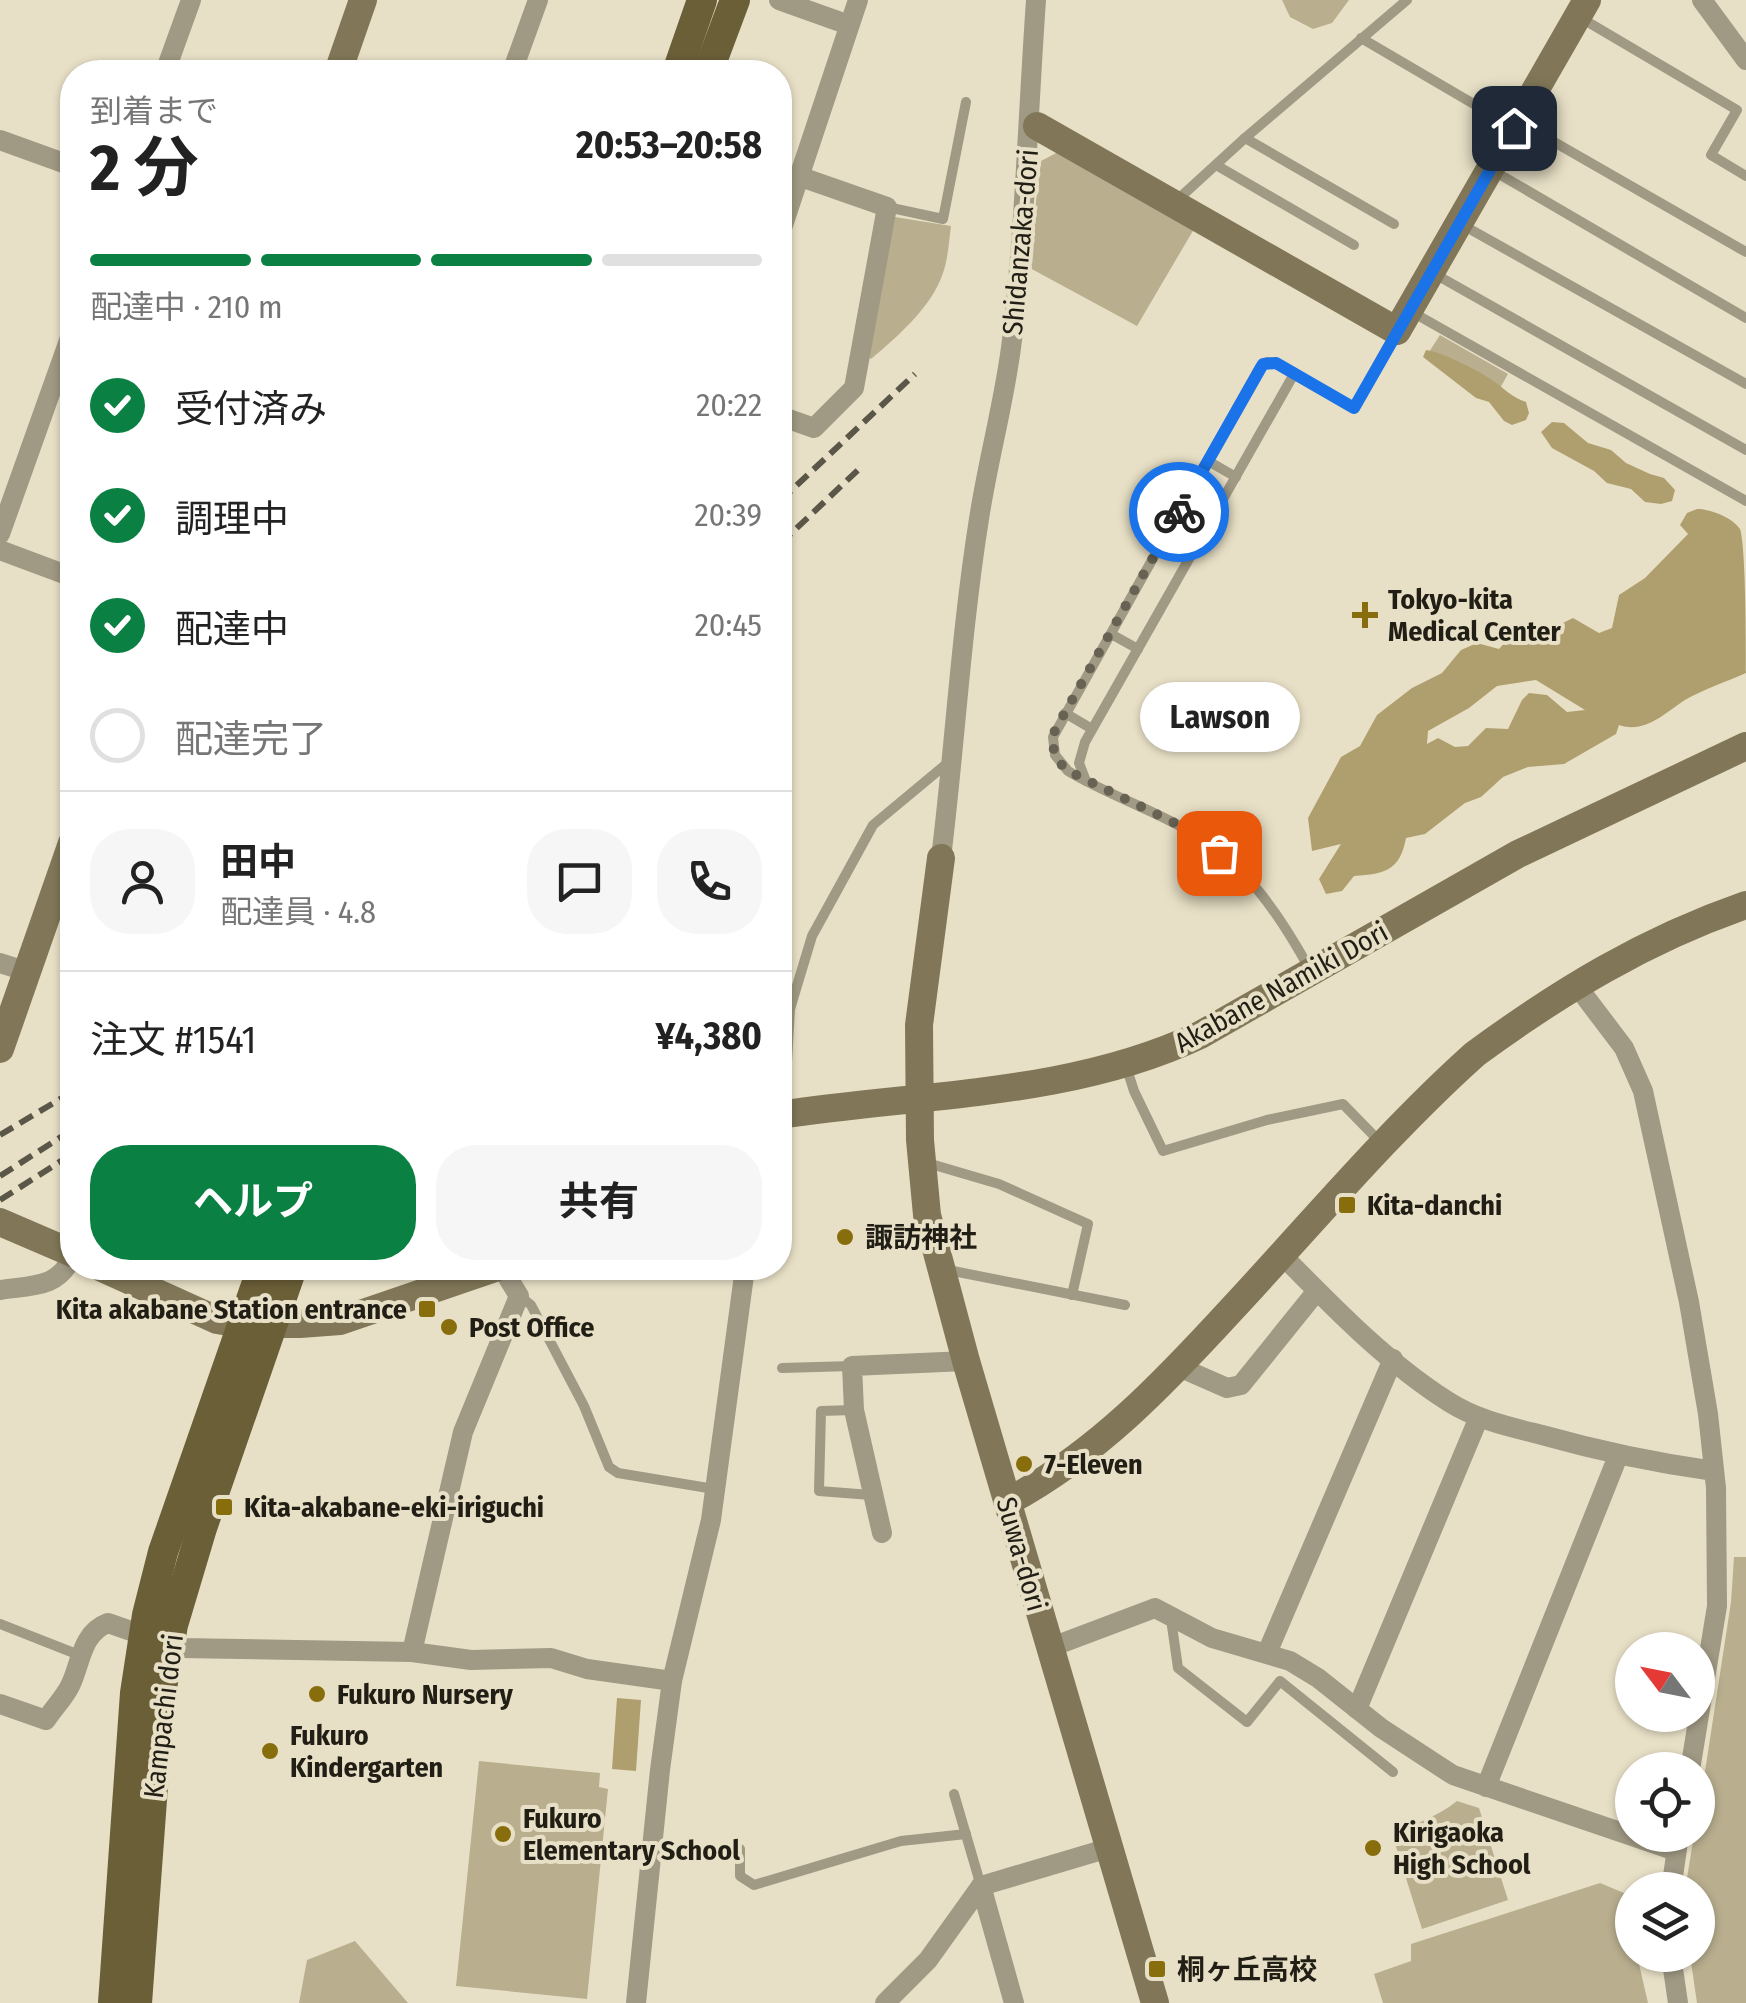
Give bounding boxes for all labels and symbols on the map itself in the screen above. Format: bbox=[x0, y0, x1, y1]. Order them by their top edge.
pin bbox=[1472, 86, 1557, 171]
street label: Shidanzaka-dori bbox=[996, 148, 1045, 336]
courier bbox=[1129, 462, 1229, 562]
place label: Tokyo-kita Medical Center bbox=[1388, 583, 1561, 648]
marker: Tokyo-kita Medical Center bbox=[1352, 602, 1378, 628]
callout: Lawson bbox=[1139, 683, 1299, 753]
pin bbox=[1177, 811, 1262, 896]
street label: Akabane Namiki Dori bbox=[1169, 915, 1394, 1060]
place label: Kita-danchi bbox=[1367, 1189, 1502, 1222]
marker: Kita-danchi bbox=[1336, 1194, 1358, 1216]
place label: 諏訪神社 bbox=[865, 1221, 977, 1254]
marker: 諏訪神社 bbox=[834, 1226, 856, 1248]
place label: Kita akabane Station entrance bbox=[56, 1293, 407, 1326]
marker: Kita akabane Station entrance bbox=[416, 1298, 438, 1320]
place label: Post Office bbox=[469, 1311, 594, 1344]
marker: Post Office bbox=[438, 1316, 460, 1338]
place label: 7-Eleven bbox=[1044, 1448, 1143, 1481]
marker: 7-Eleven bbox=[1013, 1453, 1035, 1475]
place label: Kita-akabane-eki-iriguchi bbox=[244, 1491, 544, 1524]
street label: Suwa-dori bbox=[990, 1493, 1053, 1615]
marker: Kita-akabane-eki-iriguchi bbox=[213, 1496, 235, 1518]
street label: Kampachi dori bbox=[137, 1632, 190, 1800]
north arrow bbox=[1615, 1632, 1715, 1732]
place label: Fukuro Nursery bbox=[337, 1678, 514, 1711]
marker: Fukuro Nursery bbox=[306, 1683, 328, 1705]
place label: Fukuro Kindergarten bbox=[290, 1719, 443, 1784]
marker: Fukuro Kindergarten bbox=[259, 1740, 281, 1762]
place label: Fukuro Elementary School bbox=[523, 1802, 740, 1867]
place label: Kirigaoka High School bbox=[1393, 1816, 1531, 1881]
marker: Fukuro Elementary School bbox=[492, 1823, 514, 1845]
marker: Kirigaoka High School bbox=[1362, 1837, 1384, 1859]
place label: 桐ヶ丘高校 bbox=[1177, 1953, 1317, 1986]
marker: 桐ヶ丘高校 bbox=[1146, 1958, 1168, 1980]

